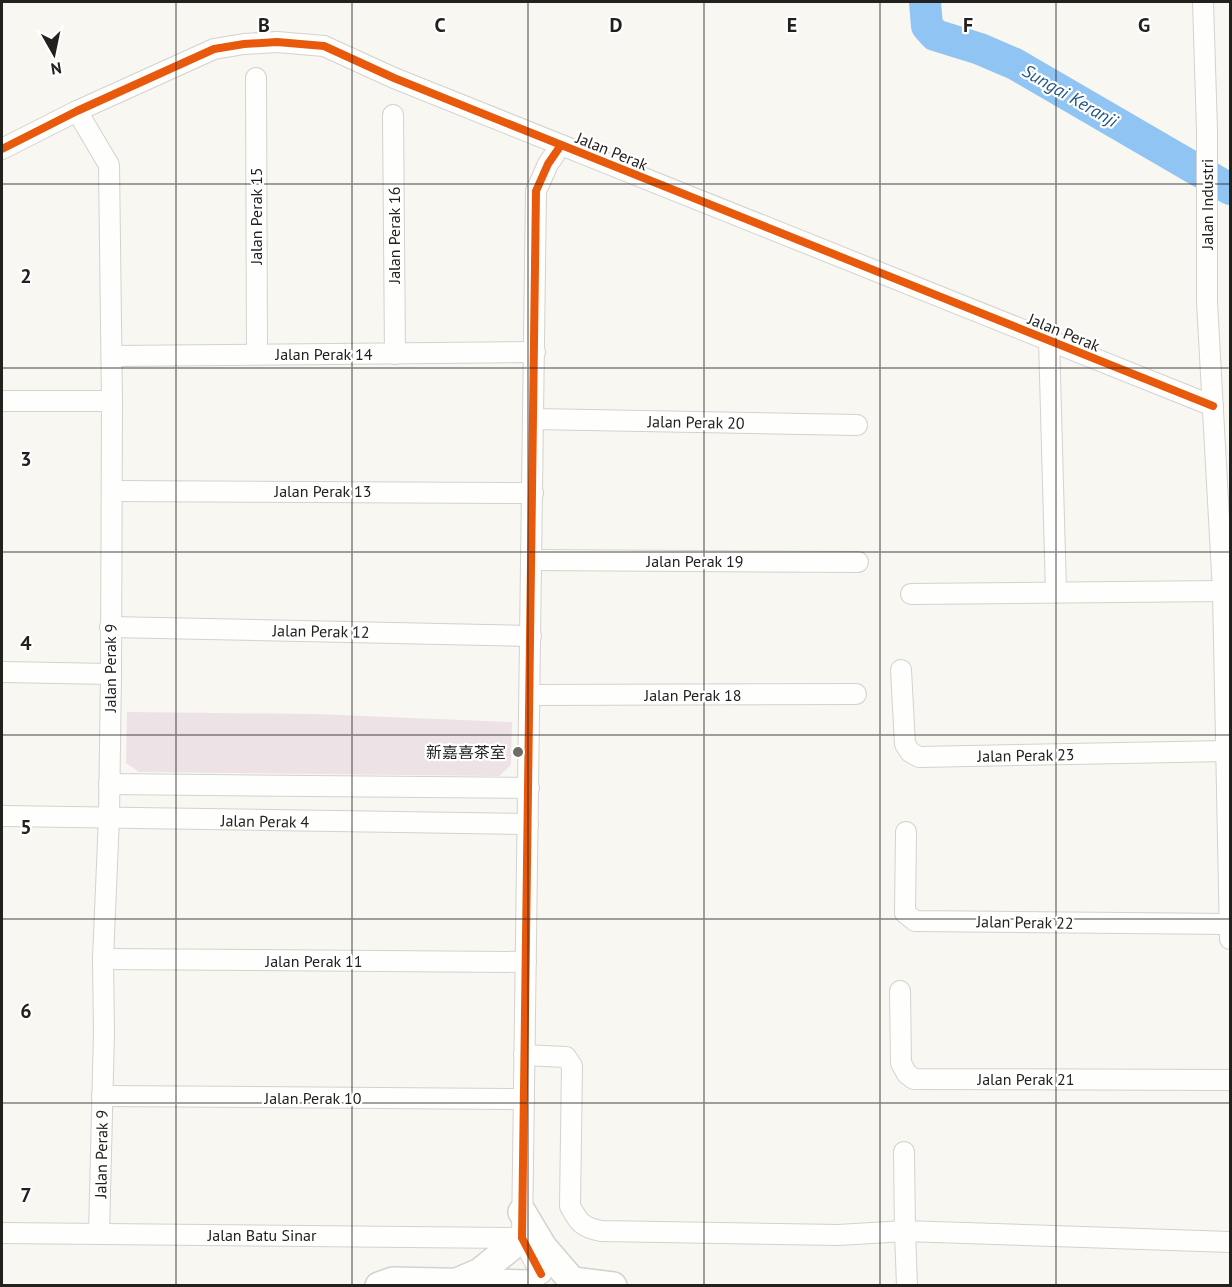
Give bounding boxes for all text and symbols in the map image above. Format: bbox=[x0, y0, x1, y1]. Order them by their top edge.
text: B bbox=[258, 12, 270, 38]
text: C bbox=[434, 12, 446, 38]
text: D bbox=[610, 12, 623, 38]
text: E bbox=[787, 12, 797, 38]
text: F bbox=[963, 12, 973, 38]
text: G bbox=[1138, 12, 1150, 38]
north arrow bbox=[24, 24, 84, 84]
text: N bbox=[50, 58, 63, 80]
water label: Sungai Keranji bbox=[1018, 59, 1123, 133]
street label: Jalan Perak bbox=[572, 127, 651, 175]
street label: Jalan Industri bbox=[1197, 159, 1217, 250]
street label: Jalan Perak 15 bbox=[246, 168, 266, 266]
street label: Jalan Perak 16 bbox=[384, 187, 404, 285]
text: 2 bbox=[20, 263, 32, 289]
street label: Jalan Perak bbox=[1024, 308, 1103, 356]
street label: Jalan Perak 14 bbox=[275, 344, 373, 364]
street label: Jalan Perak 20 bbox=[646, 411, 745, 433]
text: 3 bbox=[20, 446, 32, 472]
street label: Jalan Perak 13 bbox=[274, 481, 372, 501]
street label: Jalan Perak 19 bbox=[646, 551, 744, 571]
street label: Jalan Perak 12 bbox=[271, 620, 370, 642]
street label: Jalan Perak 9 bbox=[100, 624, 120, 713]
text: 4 bbox=[20, 630, 32, 656]
street label: Jalan Perak 18 bbox=[644, 685, 742, 705]
place label: 新嘉喜茶室 bbox=[426, 742, 506, 762]
street label: Jalan Perak 23 bbox=[976, 744, 1075, 766]
marker: 新嘉喜茶室 bbox=[511, 745, 525, 759]
street label: Jalan Perak 4 bbox=[220, 810, 310, 832]
text: 5 bbox=[20, 814, 32, 840]
street label: Jalan Perak 22 bbox=[975, 911, 1074, 933]
street label: Jalan Perak 11 bbox=[265, 951, 363, 971]
text: 6 bbox=[20, 998, 32, 1024]
street label: Jalan Perak 21 bbox=[977, 1069, 1075, 1089]
street label: Jalan Perak 10 bbox=[264, 1088, 362, 1108]
street label: Jalan Perak 9 bbox=[90, 1110, 112, 1199]
text: 7 bbox=[20, 1182, 32, 1208]
street label: Jalan Batu Sinar bbox=[207, 1225, 317, 1245]

